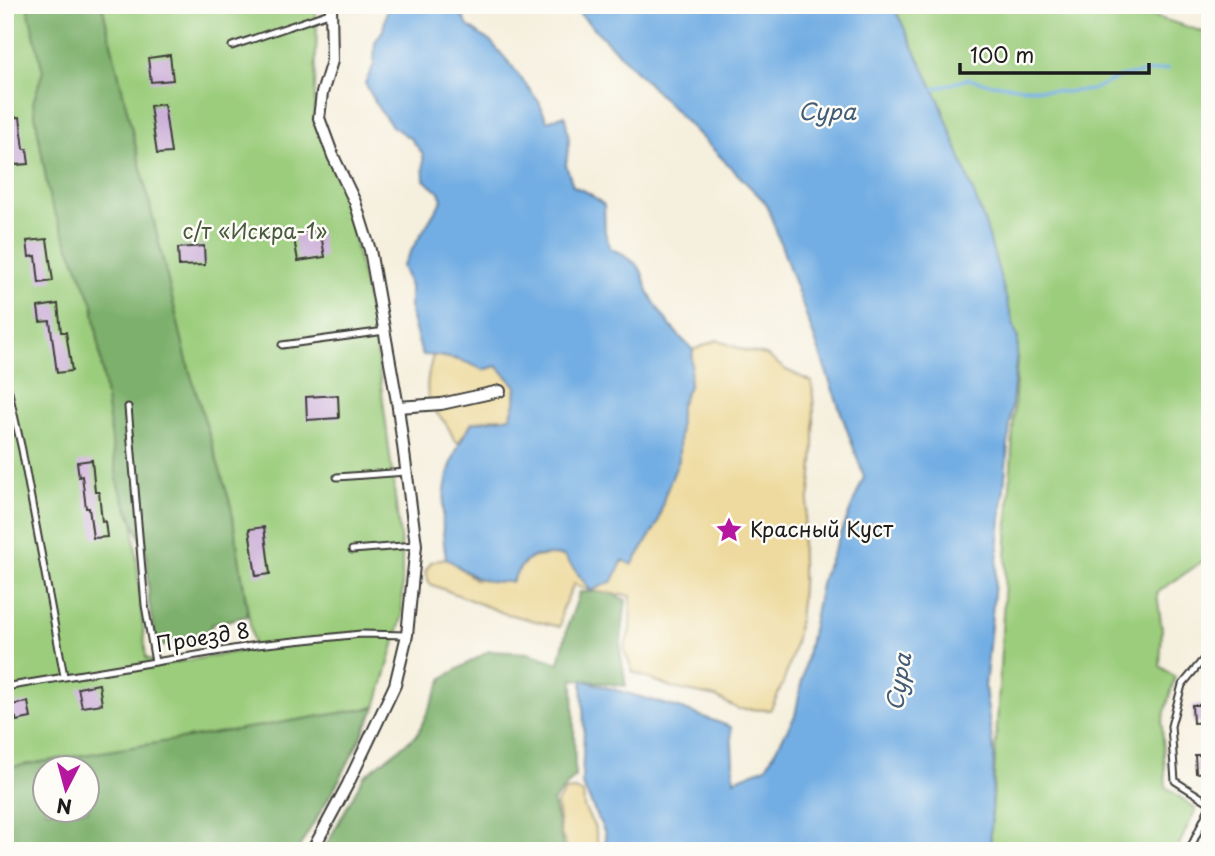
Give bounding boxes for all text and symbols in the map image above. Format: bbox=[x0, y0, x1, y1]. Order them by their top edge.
scale bar bbox=[960, 32, 1148, 76]
text: 100 m bbox=[970, 38, 1034, 70]
water label: Сура bbox=[798, 93, 857, 128]
park label: с/т «Искра-1» bbox=[183, 214, 327, 246]
place label: Красный Куст bbox=[750, 512, 894, 544]
place icon: Красный Куст bbox=[714, 515, 744, 545]
street label: Проезд 8 bbox=[154, 613, 252, 659]
water label: Сура bbox=[876, 650, 919, 713]
north arrow bbox=[32, 754, 102, 824]
text: N bbox=[55, 792, 73, 822]

